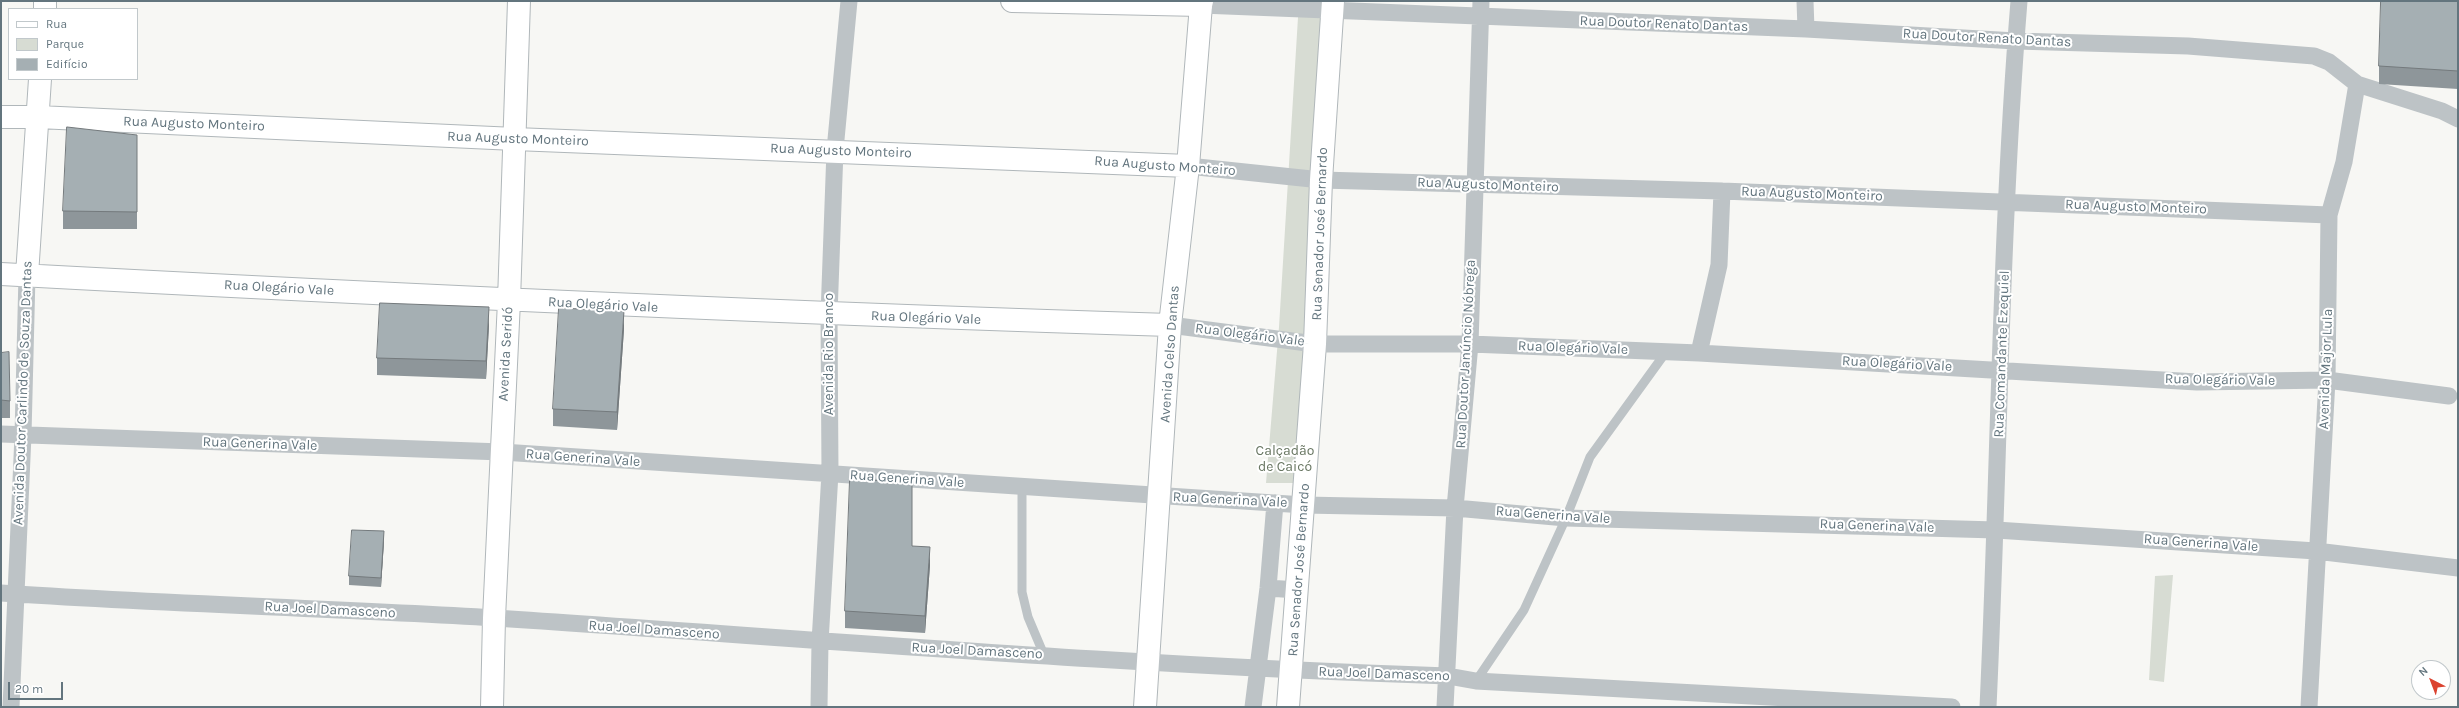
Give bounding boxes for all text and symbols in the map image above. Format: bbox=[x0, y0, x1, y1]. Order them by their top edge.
legend bbox=[8, 8, 138, 80]
street label: Rua Doutor Renato Dantas bbox=[1579, 13, 1749, 35]
text: Rua bbox=[46, 17, 67, 31]
street label: Rua Doutor Renato Dantas bbox=[1902, 25, 2072, 51]
text: Parque bbox=[46, 37, 84, 51]
text: Edifício bbox=[46, 57, 87, 71]
street label: Rua Augusto Monteiro bbox=[123, 113, 265, 135]
street label: Rua Augusto Monteiro bbox=[447, 128, 589, 150]
street label: Rua Augusto Monteiro bbox=[770, 140, 912, 162]
street label: Rua Senador José Bernardo bbox=[1309, 147, 1331, 321]
street label: Rua Augusto Monteiro bbox=[1094, 153, 1236, 179]
street label: Rua Augusto Monteiro bbox=[1417, 174, 1559, 196]
street label: Rua Augusto Monteiro bbox=[1741, 183, 1883, 205]
street label: Rua Augusto Monteiro bbox=[2065, 196, 2207, 218]
street label: Rua Doutor Janúncio Nóbrega bbox=[1453, 259, 1479, 449]
street label: Avenida Doutor Carlindo de Souza Dantas bbox=[10, 261, 36, 525]
street label: Rua Comandante Ezequiel bbox=[1991, 270, 2013, 438]
street label: Rua Olegário Vale bbox=[223, 277, 335, 299]
street label: Avenida Celso Dantas bbox=[1157, 285, 1183, 423]
street label: Avenida Rio Branco bbox=[821, 293, 837, 415]
street label: Rua Olegário Vale bbox=[547, 294, 659, 316]
street label: Avenida Seridó bbox=[495, 306, 517, 402]
street label: Rua Olegário Vale bbox=[871, 308, 981, 328]
street label: Avenida Major Lula bbox=[2316, 308, 2336, 430]
street label: Rua Olegário Vale bbox=[1194, 320, 1306, 350]
street label: Rua Olegário Vale bbox=[1518, 338, 1628, 358]
street label: Rua Olegário Vale bbox=[1841, 353, 1953, 375]
street label: Rua Olegário Vale bbox=[2165, 371, 2275, 389]
street label: Rua Generina Vale bbox=[202, 434, 318, 454]
park label: Calçadão de Caicó bbox=[1256, 443, 1314, 476]
street label: Rua Generina Vale bbox=[525, 446, 641, 470]
street label: Rua Generina Vale bbox=[849, 467, 965, 491]
street label: Rua Senador José Bernardo bbox=[1285, 483, 1313, 657]
street label: Rua Generina Vale bbox=[1172, 489, 1288, 511]
street label: Rua Generina Vale bbox=[1495, 503, 1611, 527]
street label: Rua Generina Vale bbox=[1819, 516, 1935, 536]
street label: Rua Generina Vale bbox=[2143, 531, 2259, 555]
street label: Rua Joel Damasceno bbox=[264, 598, 396, 622]
street label: Rua Joel Damasceno bbox=[588, 617, 720, 643]
street label: Rua Joel Damasceno bbox=[911, 639, 1043, 663]
north arrow bbox=[2411, 660, 2451, 700]
street label: Rua Joel Damasceno bbox=[1318, 663, 1450, 685]
text: N bbox=[2416, 664, 2431, 679]
scale bar bbox=[10, 674, 65, 700]
text: 20 m bbox=[15, 682, 43, 696]

